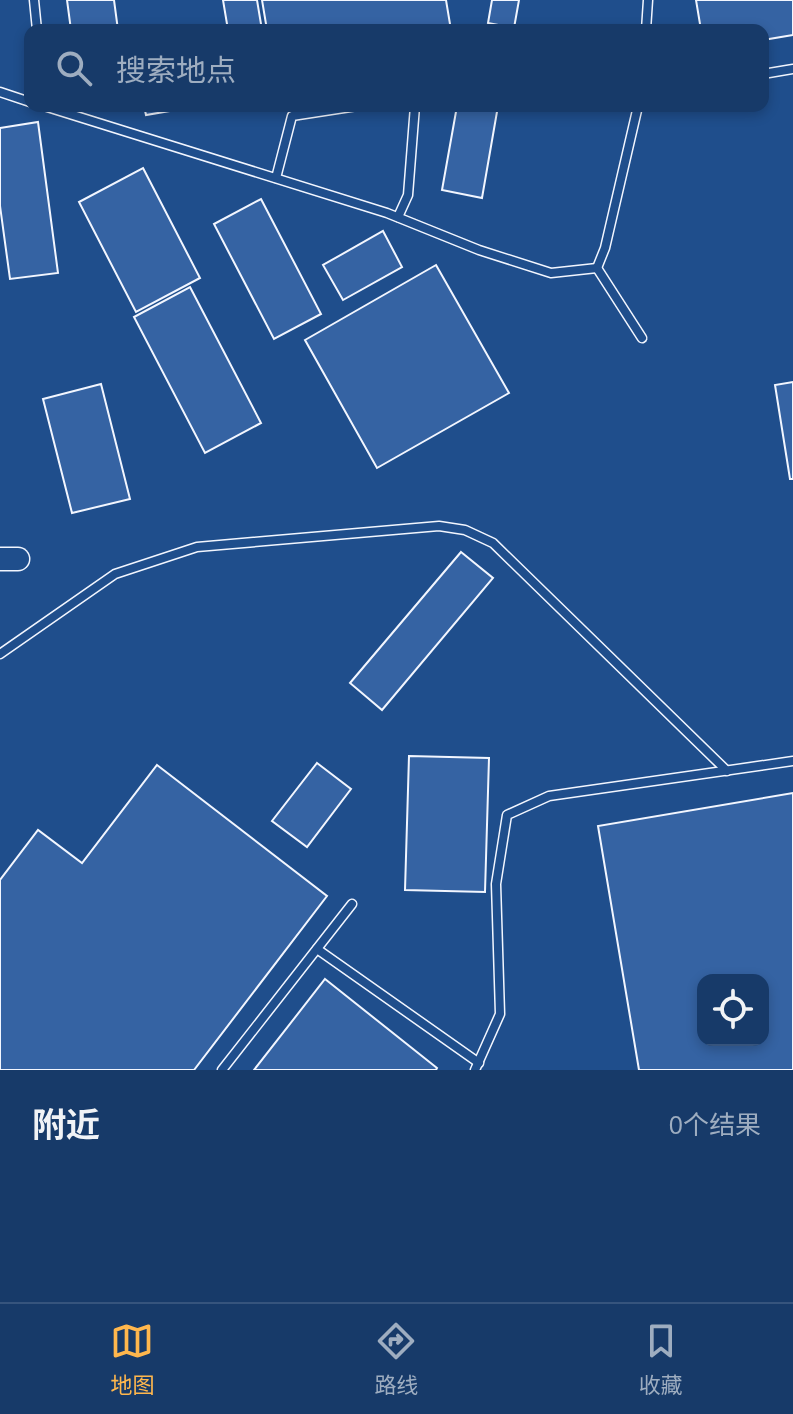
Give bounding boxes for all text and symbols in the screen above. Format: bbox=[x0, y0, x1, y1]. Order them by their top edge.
search box bbox=[24, 24, 769, 112]
icon: search bbox=[52, 46, 96, 90]
text: 搜索地点 bbox=[116, 50, 236, 89]
map controls bbox=[697, 974, 769, 1046]
button: locate bbox=[697, 974, 769, 1046]
text: 附近 bbox=[32, 1102, 100, 1146]
text: 0个结果 bbox=[669, 1108, 761, 1141]
tab: 地图 bbox=[110, 1319, 154, 1399]
tab: 路线 bbox=[374, 1319, 419, 1399]
tab: 收藏 bbox=[639, 1319, 683, 1399]

